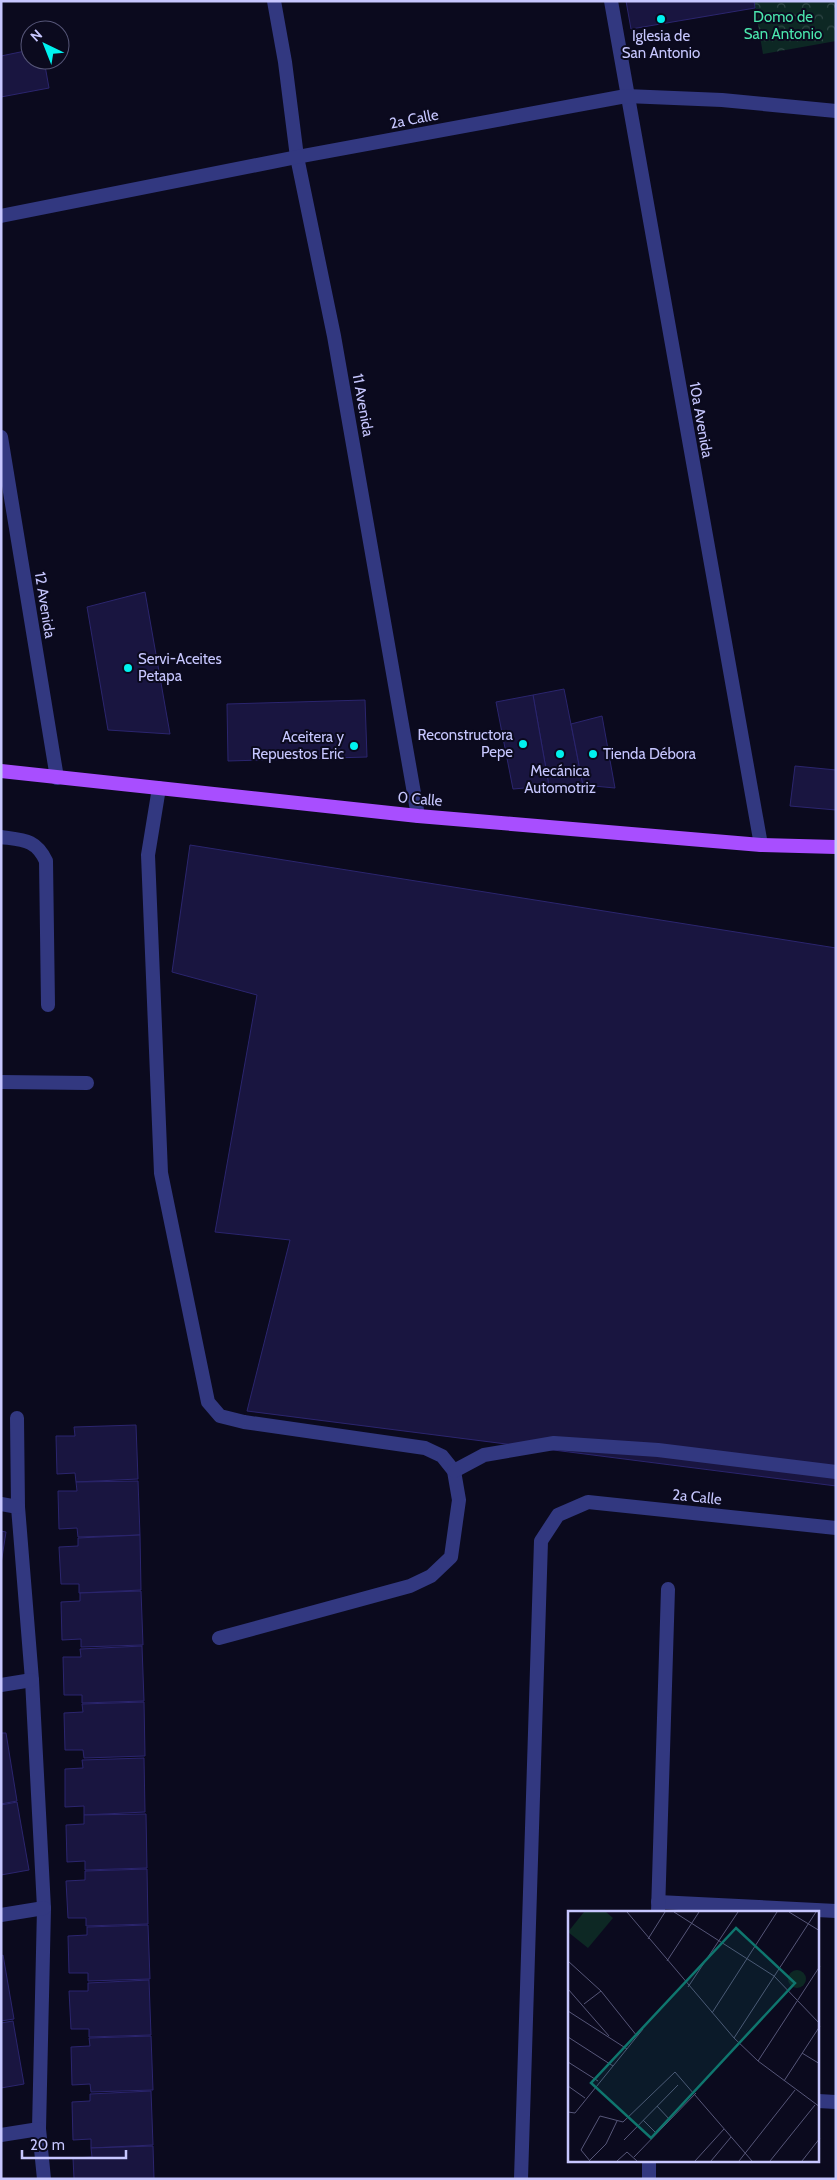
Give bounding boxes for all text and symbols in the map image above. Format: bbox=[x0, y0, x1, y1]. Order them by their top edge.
park label: Domo de San Antonio bbox=[744, 8, 822, 43]
marker: Iglesia de San Antonio bbox=[655, 13, 667, 25]
north arrow bbox=[20, 20, 70, 70]
text: N bbox=[26, 26, 46, 45]
place label: Iglesia de San Antonio bbox=[622, 27, 700, 62]
street label: 2a Calle bbox=[388, 105, 440, 133]
street label: 11 Avenida bbox=[349, 372, 378, 439]
street label: 10a Avenida bbox=[685, 381, 717, 460]
street label: 12 Avenida bbox=[31, 571, 59, 640]
place label: Servi-Aceites Petapa bbox=[138, 650, 222, 685]
marker: Servi-Aceites Petapa bbox=[122, 662, 134, 674]
place label: Reconstructora Pepe bbox=[417, 726, 514, 761]
place label: Aceitera y Repuestos Eric bbox=[252, 728, 344, 763]
marker: Reconstructora Pepe bbox=[517, 738, 529, 750]
marker: Aceitera y Repuestos Eric bbox=[348, 740, 360, 752]
place label: Tienda Débora bbox=[603, 745, 697, 763]
marker: Mecánica Automotriz bbox=[554, 748, 566, 760]
marker: Tienda Débora bbox=[587, 748, 599, 760]
place label: Mecánica Automotriz bbox=[524, 762, 596, 797]
street label: 0 Calle bbox=[397, 788, 443, 810]
street label: 2a Calle bbox=[671, 1485, 723, 1509]
inset map bbox=[568, 1911, 820, 2162]
scale bar bbox=[22, 2128, 126, 2160]
text: 20 m bbox=[30, 2136, 65, 2154]

